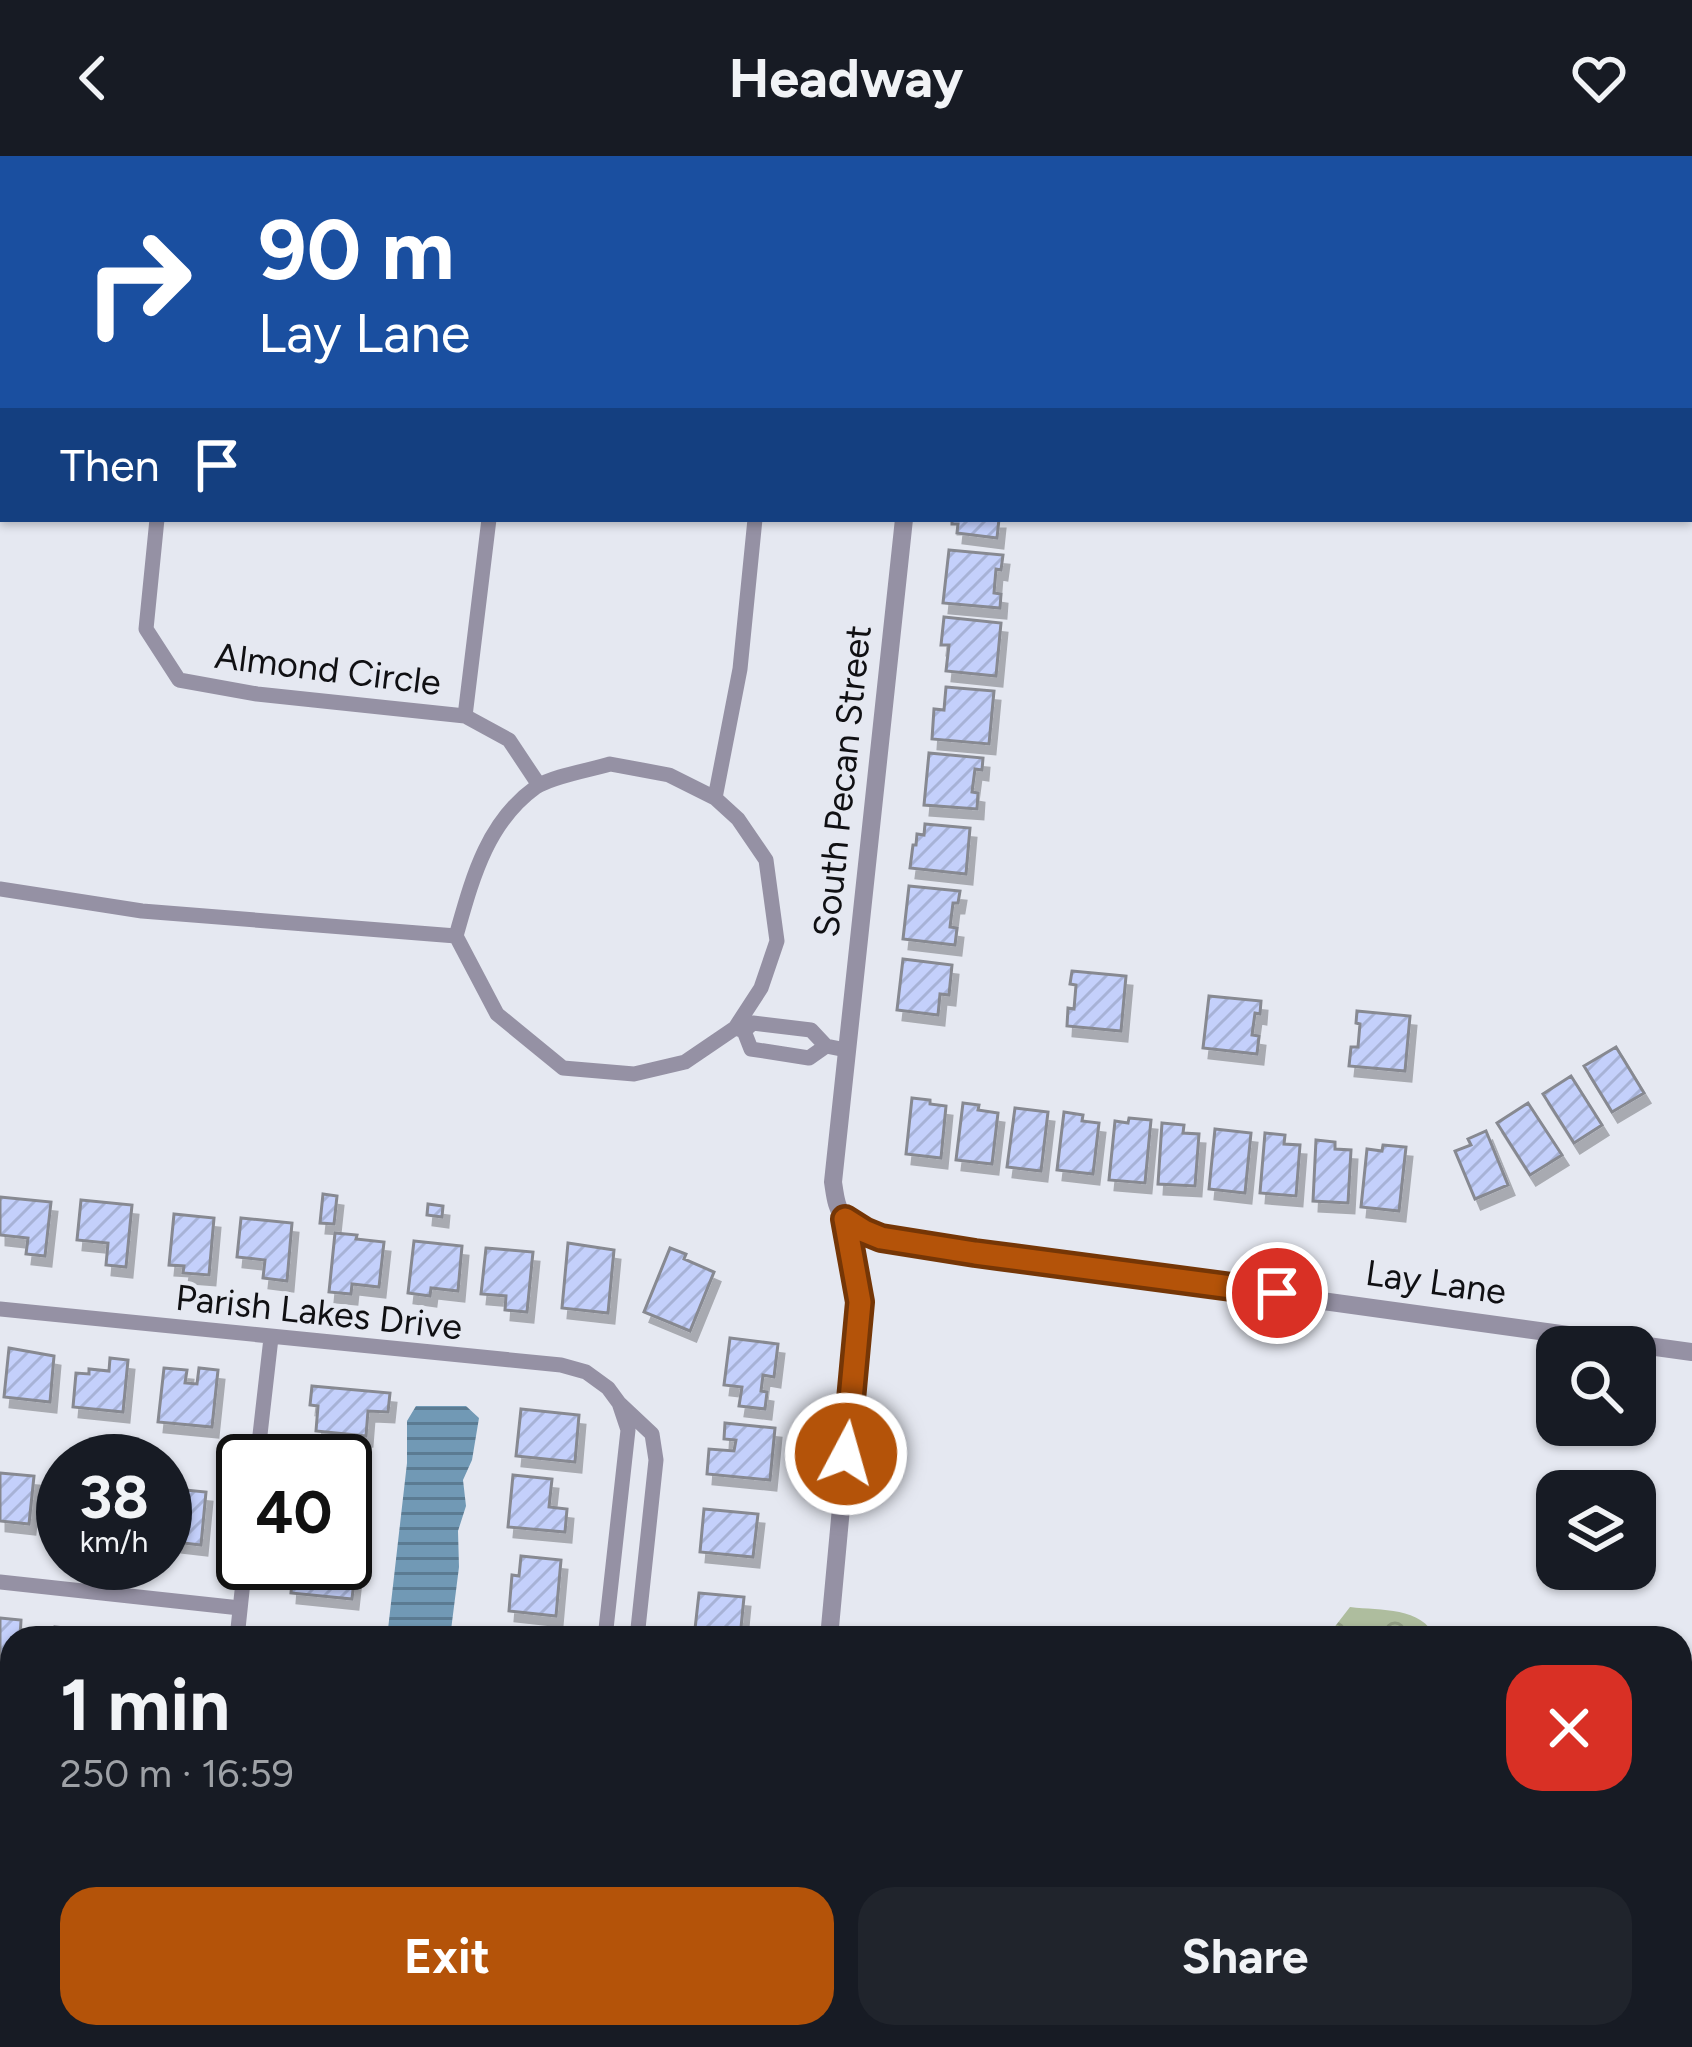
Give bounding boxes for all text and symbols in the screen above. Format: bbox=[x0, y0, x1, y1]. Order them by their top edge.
icon: back bbox=[60, 45, 126, 111]
icon: heart bbox=[1566, 45, 1632, 111]
text: Headway bbox=[729, 46, 963, 111]
text: 90 m bbox=[258, 199, 454, 300]
icon: right bbox=[60, 204, 216, 360]
text: Lay Lane bbox=[258, 301, 470, 366]
icon: arrive bbox=[184, 432, 250, 498]
text: Then bbox=[60, 438, 160, 492]
street label: South Pecan Street bbox=[804, 623, 880, 939]
street label: Almond Circle bbox=[213, 634, 443, 704]
pin bbox=[1226, 1242, 1328, 1344]
street label: Lay Lane bbox=[1363, 1251, 1509, 1313]
icon: arrive bbox=[1244, 1260, 1310, 1326]
street label: Parish Lakes Drive bbox=[174, 1276, 464, 1348]
map controls bbox=[1536, 1326, 1656, 1590]
button: search bbox=[1536, 1326, 1656, 1446]
position arrow bbox=[783, 1391, 909, 1517]
speed limit sign: 40 bbox=[216, 1434, 372, 1590]
text: 38 bbox=[79, 1461, 149, 1533]
button: layers bbox=[1536, 1470, 1656, 1590]
text: km/h bbox=[80, 1523, 148, 1560]
text: 1 min bbox=[60, 1662, 230, 1748]
button: close bbox=[1506, 1665, 1632, 1791]
text: 250 m · 16:59 bbox=[60, 1750, 294, 1797]
button: Exit bbox=[60, 1887, 834, 2025]
button: Share bbox=[858, 1887, 1632, 2025]

